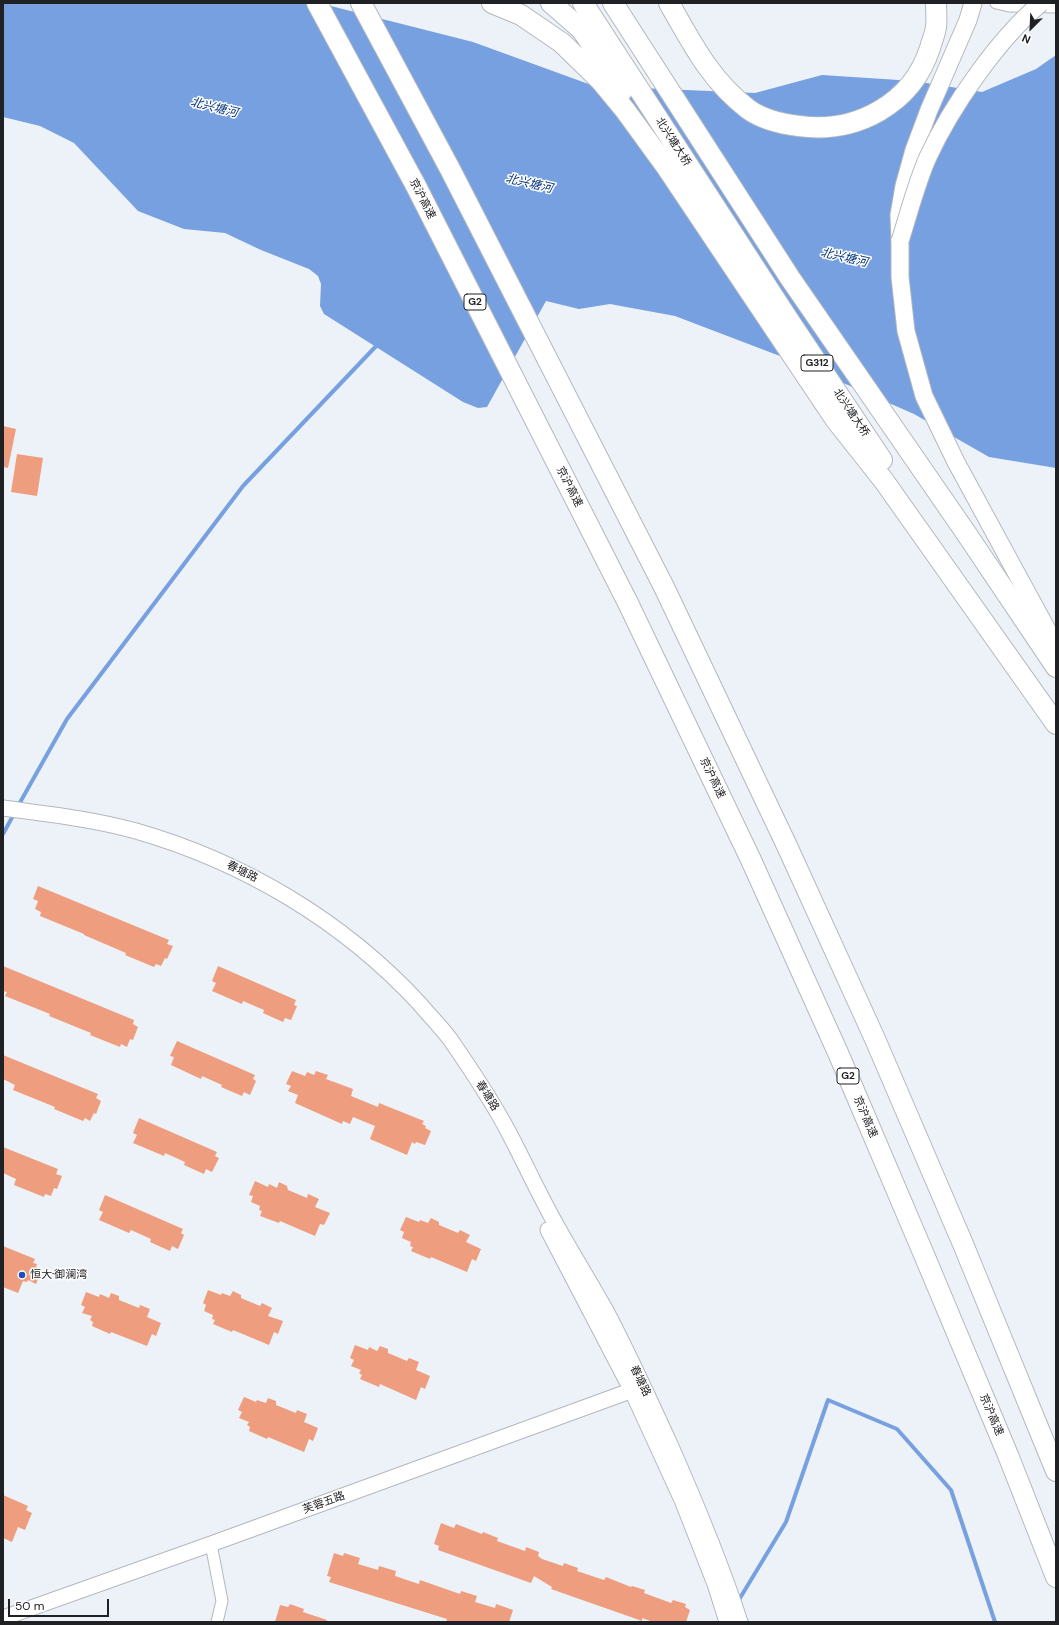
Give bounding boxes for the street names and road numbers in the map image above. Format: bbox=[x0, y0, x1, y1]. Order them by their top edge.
street label: 北兴塘大桥 bbox=[652, 115, 694, 169]
street label: 京沪高速 bbox=[406, 176, 438, 222]
road number: G2 bbox=[464, 294, 486, 310]
road number: G312 bbox=[801, 355, 833, 371]
street label: 北兴塘大桥 bbox=[830, 387, 872, 439]
street label: 京沪高速 bbox=[553, 464, 585, 510]
street label: 京沪高速 bbox=[696, 755, 728, 801]
street label: 春塘路 bbox=[224, 859, 260, 885]
road number: G2 bbox=[837, 1068, 859, 1084]
street label: 春塘路 bbox=[473, 1079, 501, 1113]
street label: 京沪高速 bbox=[850, 1094, 880, 1140]
street label: 春塘路 bbox=[627, 1363, 653, 1399]
street label: 京沪高速 bbox=[976, 1392, 1006, 1438]
street label: 芙蓉五路 bbox=[301, 1489, 347, 1517]

